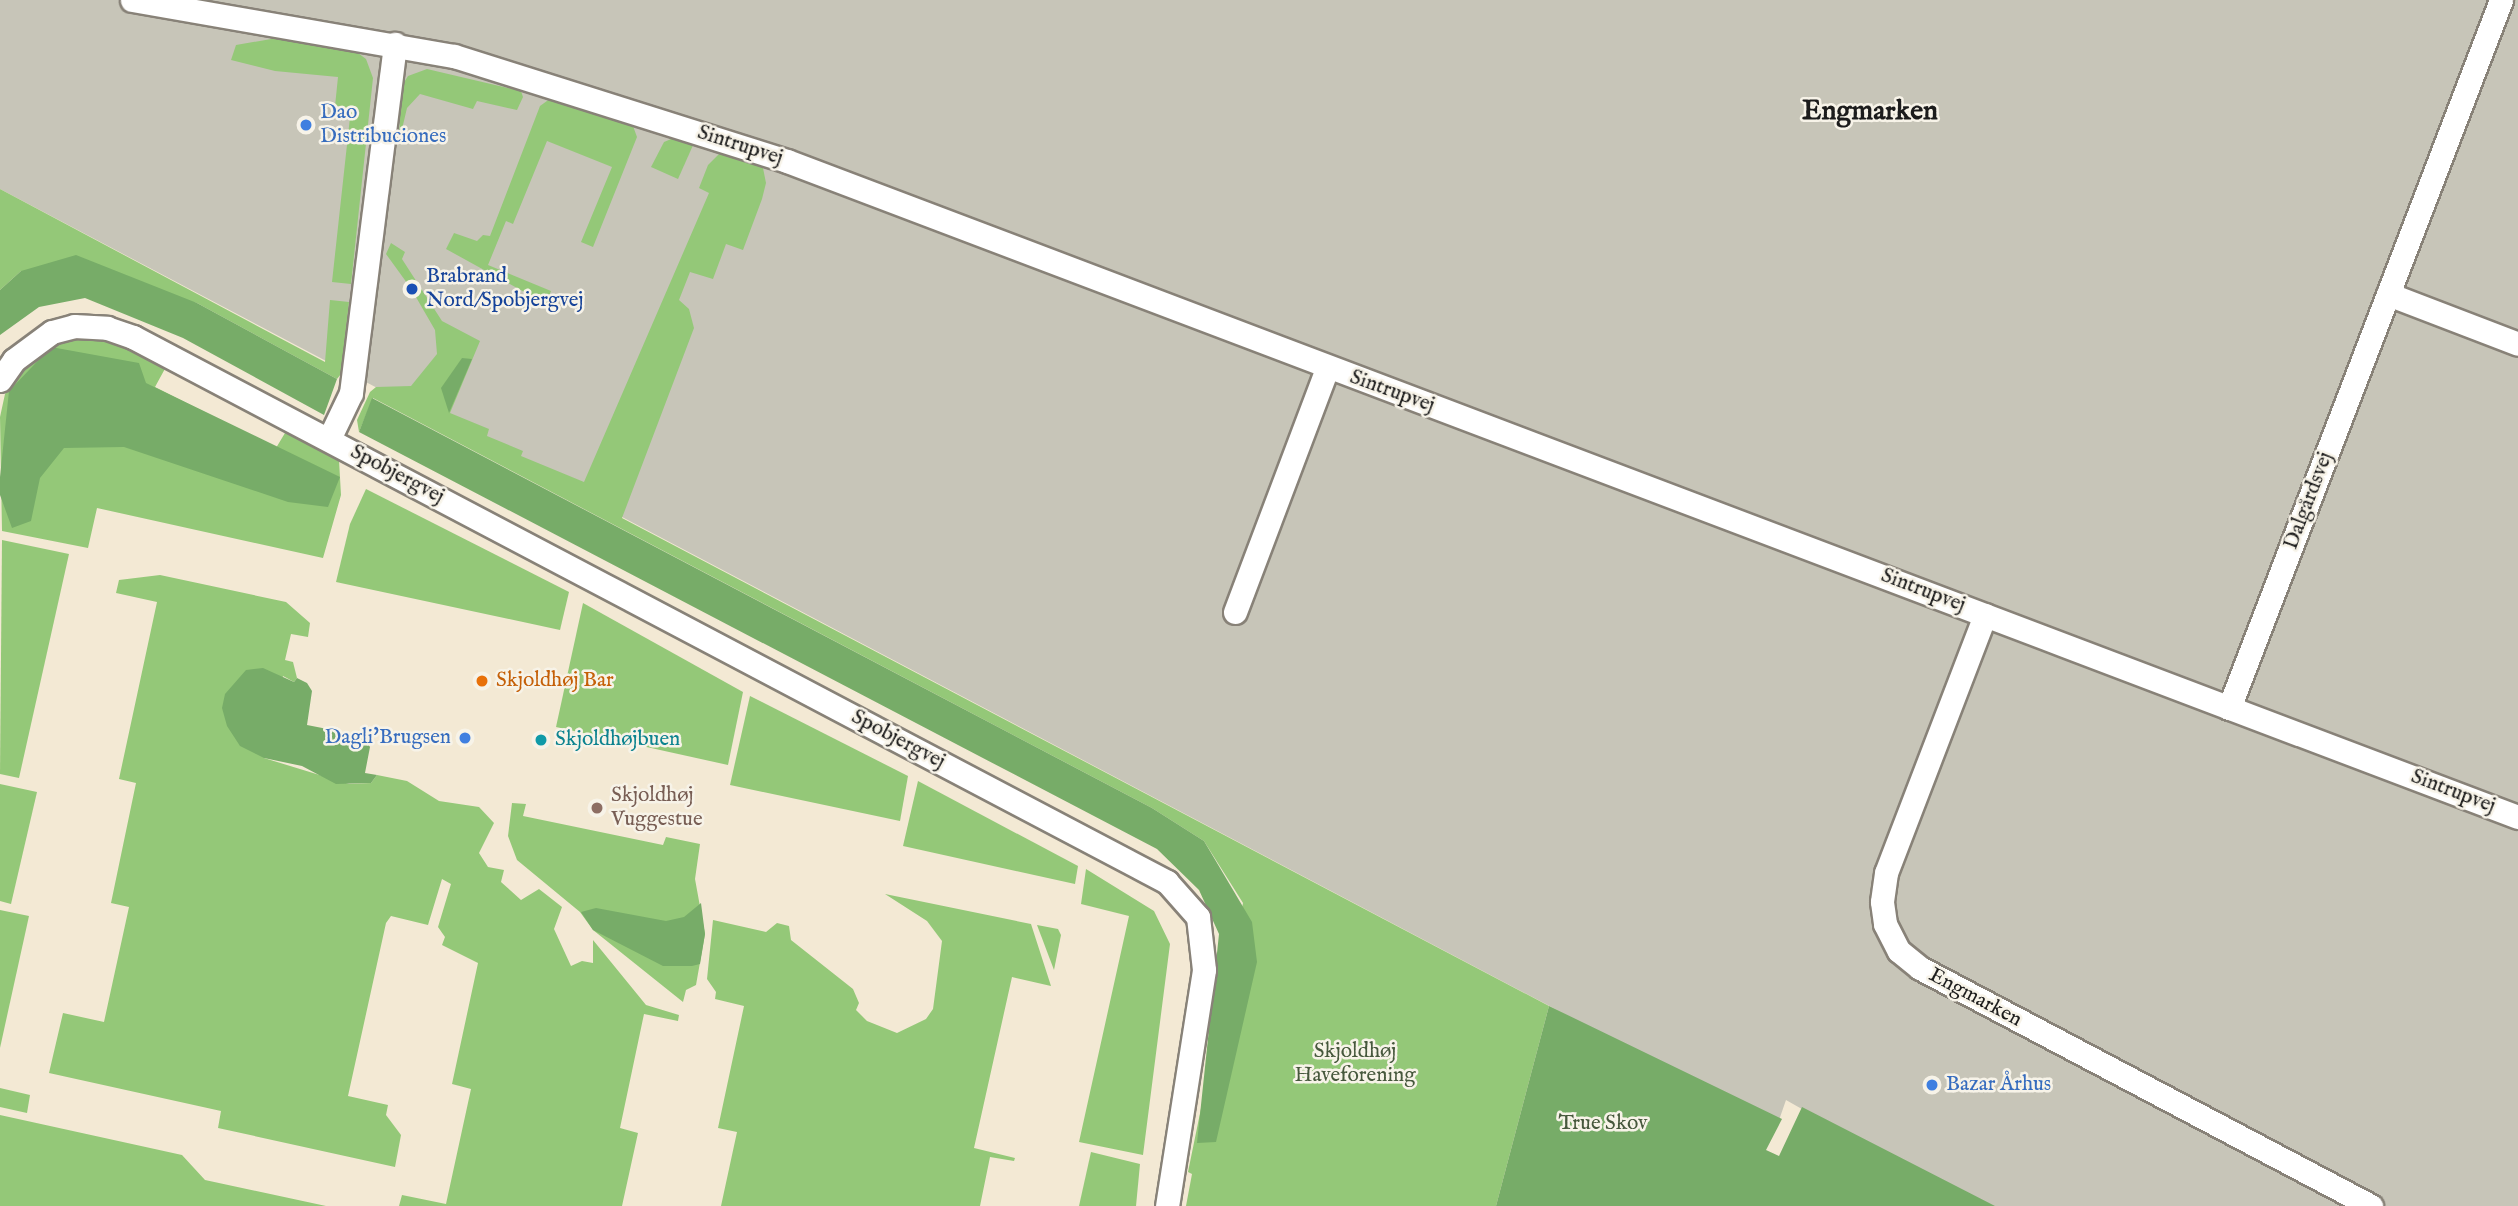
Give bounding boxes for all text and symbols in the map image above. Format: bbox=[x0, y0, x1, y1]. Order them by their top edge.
district label: Engmarken bbox=[1802, 95, 1938, 129]
place label: Dao Distribuciones bbox=[320, 100, 446, 150]
marker: Dao Distribuciones bbox=[298, 117, 314, 133]
street label: Sintrupvej bbox=[694, 120, 786, 172]
place label: Brabrand Nord/Spobjergvej bbox=[426, 264, 583, 314]
marker: Brabrand Nord/Spobjergvej bbox=[404, 281, 420, 297]
street label: Sintrupvej bbox=[1346, 365, 1438, 419]
street label: Spobjergvej bbox=[346, 440, 448, 510]
street label: Dalgårdsvej bbox=[2279, 449, 2339, 553]
street label: Sintrupvej bbox=[1877, 563, 1969, 619]
place label: Skjoldhøj Bar bbox=[496, 668, 614, 694]
marker: Skjoldhøj Bar bbox=[474, 673, 490, 689]
street label: Spobjergvej bbox=[847, 705, 949, 775]
place label: Dagli'Brugsen bbox=[324, 725, 451, 751]
place label: Skjoldhøjbuen bbox=[555, 727, 680, 753]
marker: Dagli'Brugsen bbox=[457, 730, 473, 746]
marker: Skjoldhøjbuen bbox=[533, 732, 549, 748]
street label: Sintrupvej bbox=[2407, 764, 2499, 820]
place label: Skjoldhøj Vuggestue bbox=[611, 783, 703, 833]
marker: Skjoldhøj Vuggestue bbox=[589, 800, 605, 816]
street label: Engmarken bbox=[1924, 963, 2026, 1033]
park label: Skjoldhøj Haveforening bbox=[1294, 1039, 1416, 1089]
place label: Bazar Århus bbox=[1946, 1072, 2051, 1098]
marker: Bazar Århus bbox=[1924, 1077, 1940, 1093]
park label: True Skov bbox=[1559, 1111, 1647, 1137]

